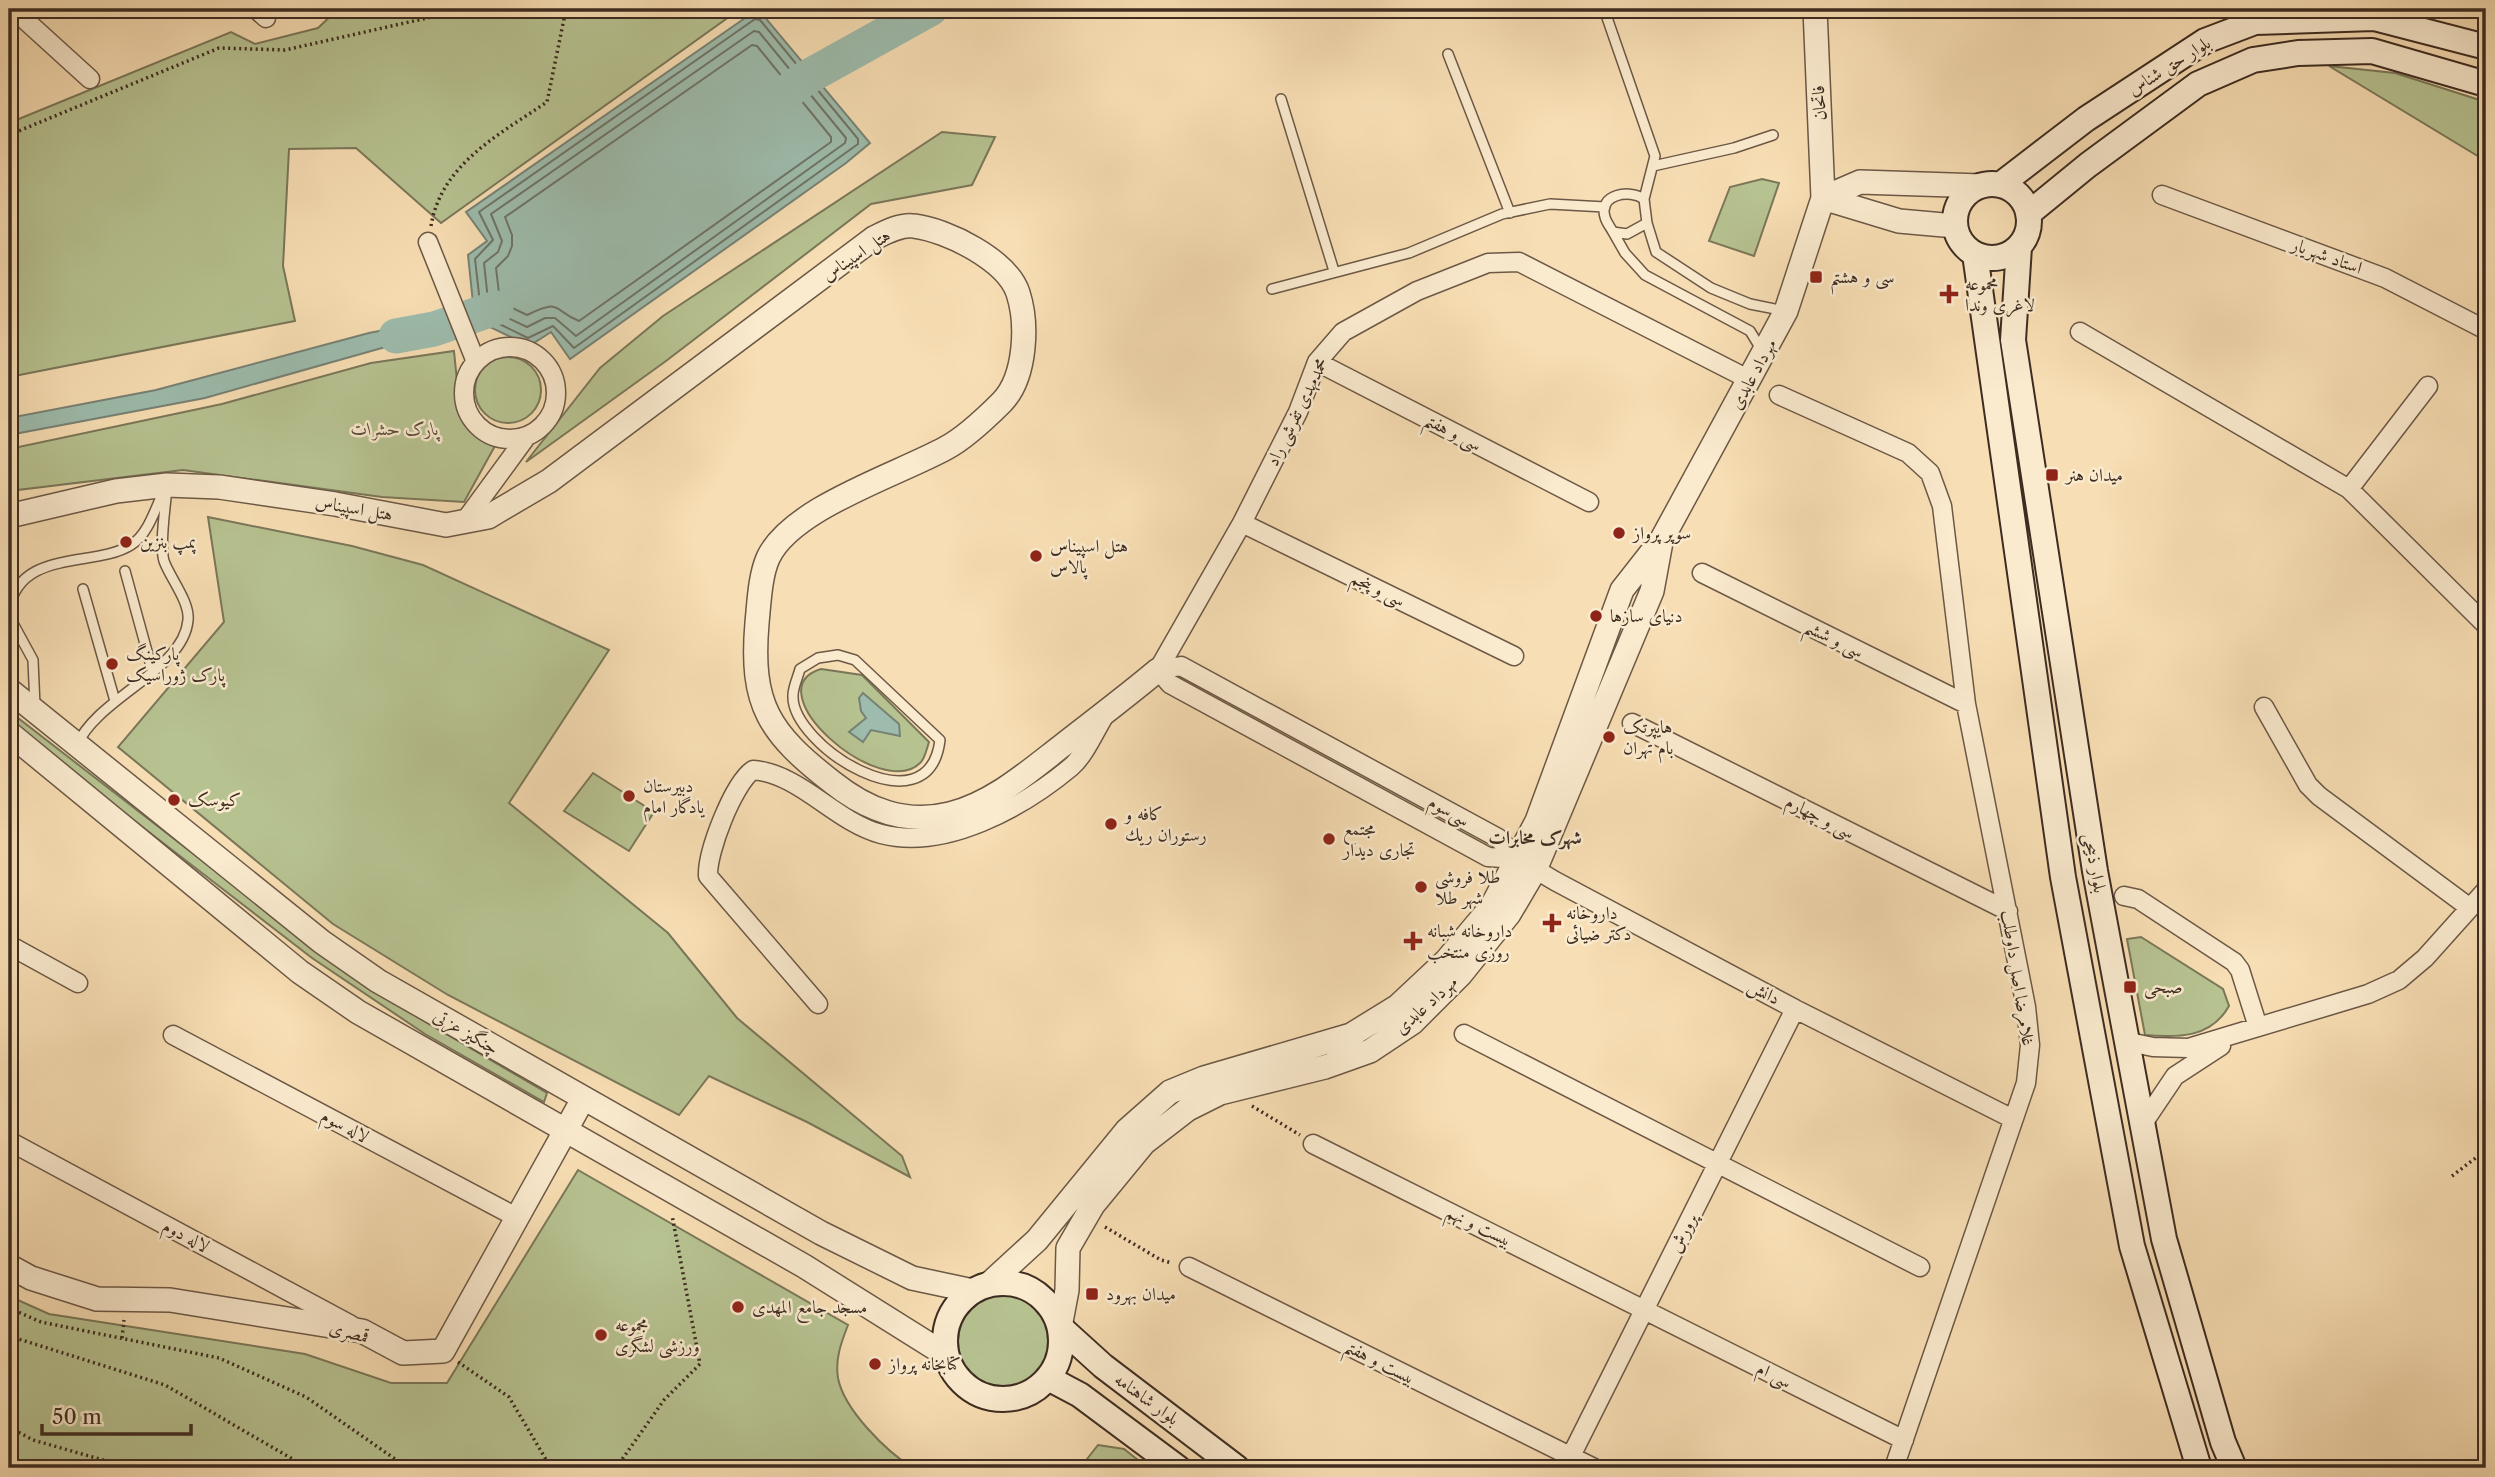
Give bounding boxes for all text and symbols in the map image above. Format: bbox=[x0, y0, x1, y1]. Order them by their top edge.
street label: بلوار حق شناس bbox=[2123, 32, 2215, 100]
street label: فاتحان bbox=[1807, 85, 1831, 121]
street label: هتل اسپیناس bbox=[817, 224, 896, 288]
street label: استاد شهریار bbox=[2287, 232, 2365, 280]
place label: سی و هشتم bbox=[1830, 266, 1895, 295]
marker: سی و هشتم bbox=[1808, 269, 1824, 285]
place label: محموعه لاغری وندا bbox=[1965, 273, 2035, 318]
marker: محموعه لاغری وندا bbox=[1939, 284, 1959, 304]
street label: مهرداد عابدی bbox=[1725, 335, 1782, 414]
street label: محمدمهدی تفرشی راد bbox=[1261, 354, 1335, 471]
street label: سی و هفتم bbox=[1418, 408, 1485, 462]
park label: پارک حشرات bbox=[351, 418, 441, 442]
place label: میدان هنر bbox=[2064, 464, 2123, 486]
marker: میدان هنر bbox=[2044, 467, 2060, 483]
street label: هتل اسپیناس bbox=[313, 490, 394, 528]
place label: سوپر پرواز bbox=[1631, 522, 1691, 544]
marker: سوپر پرواز bbox=[1611, 525, 1627, 541]
place label: پمپ بنزین bbox=[140, 531, 196, 556]
marker: پمپ بنزین bbox=[118, 534, 134, 550]
place label: هتل اسپیناس پالاس bbox=[1050, 535, 1128, 580]
marker: هتل اسپیناس پالاس bbox=[1028, 548, 1044, 564]
street label: سی و پنجم bbox=[1345, 566, 1409, 617]
place label: دنیای سازها bbox=[1610, 605, 1683, 627]
marker: دنیای سازها bbox=[1588, 608, 1604, 624]
street label: سی و ششم bbox=[1798, 615, 1867, 669]
place label: پارکینگ پارک ژوراسیک bbox=[126, 642, 227, 688]
marker: پارکینگ پارک ژوراسیک bbox=[104, 656, 120, 672]
place label: هایپرتک بام تهران bbox=[1623, 716, 1673, 764]
marker: هایپرتک بام تهران bbox=[1601, 729, 1617, 745]
place label: دبیرستان یادگار امام bbox=[643, 775, 706, 823]
marker: دبیرستان یادگار امام bbox=[621, 788, 637, 804]
place label: کیوسک bbox=[188, 789, 241, 811]
street label: سی و چهارم bbox=[1780, 790, 1858, 848]
street label: سی‌سوم bbox=[1422, 791, 1474, 836]
marker: کیوسک bbox=[166, 792, 182, 808]
place label: كافه و رستوران ريك bbox=[1123, 803, 1207, 846]
marker: كافه و رستوران ريك bbox=[1103, 816, 1119, 832]
place label: مجتمع تجاری دیدار bbox=[1341, 818, 1415, 861]
district label: شهرک مخابرات bbox=[1488, 826, 1582, 850]
marker: مجتمع تجاری دیدار bbox=[1321, 831, 1337, 847]
street label: بلوار ذبیحی bbox=[2078, 831, 2111, 895]
place label: طلا فروشی شهر طلا bbox=[1435, 866, 1500, 910]
marker: طلا فروشی شهر طلا bbox=[1413, 879, 1429, 895]
place label: داروخانه دکتر ضیائی bbox=[1566, 902, 1631, 945]
street label: غلامرضا اصل داوطلب bbox=[1994, 908, 2040, 1048]
marker: داروخانه دکتر ضیائی bbox=[1544, 915, 1560, 931]
place label: داروخانه شبانه روزی منتخب bbox=[1427, 920, 1512, 964]
marker: داروخانه شبانه روزی منتخب bbox=[1405, 933, 1421, 949]
street label: مهرداد عابدی bbox=[1390, 971, 1463, 1040]
street label: دانش bbox=[1744, 974, 1784, 1010]
place label: صبحی bbox=[2144, 976, 2182, 999]
marker: صبحی bbox=[2122, 979, 2138, 995]
street label: چنگیز عزتی bbox=[428, 1004, 503, 1061]
street label: لاله سوم bbox=[315, 1104, 373, 1152]
street label: بیست و نهم bbox=[1440, 1201, 1515, 1257]
street label: پرورش bbox=[1664, 1208, 1703, 1256]
street label: لاله دوم bbox=[157, 1215, 213, 1262]
place label: میدان بهرود bbox=[1106, 1283, 1176, 1306]
marker: میدان بهرود bbox=[1084, 1286, 1100, 1302]
place label: مسجد جامع المهدی bbox=[752, 1296, 867, 1323]
marker: مسجد جامع المهدی bbox=[730, 1299, 746, 1315]
place label: مجموعه ورزشی لشگری bbox=[615, 1314, 700, 1359]
street label: قمصری bbox=[327, 1316, 371, 1349]
marker: مجموعه ورزشی لشگری bbox=[593, 1327, 609, 1343]
street label: بیست و هفتم bbox=[1338, 1335, 1419, 1395]
place label: کتابخانه پرواز bbox=[887, 1353, 961, 1375]
marker: کتابخانه پرواز bbox=[867, 1356, 883, 1372]
street label: سی ام bbox=[1751, 1357, 1795, 1397]
street label: بلوار شاهنامه bbox=[1110, 1368, 1184, 1430]
scale bar bbox=[42, 1393, 191, 1437]
text: 50 m bbox=[52, 1404, 102, 1429]

